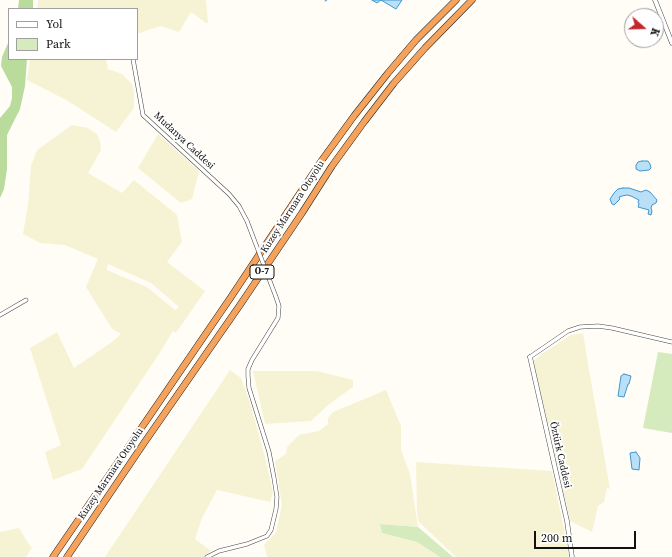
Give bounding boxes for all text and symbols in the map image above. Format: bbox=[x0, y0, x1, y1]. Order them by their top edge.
legend bbox=[8, 8, 138, 60]
north arrow bbox=[624, 8, 664, 48]
text: Yol bbox=[46, 16, 63, 32]
text: K bbox=[646, 26, 663, 38]
text: Park bbox=[46, 36, 71, 52]
street label: Mudanya Caddesi bbox=[151, 110, 217, 172]
street label: Kuzey Marmara Otoyolu bbox=[259, 159, 327, 255]
road number: O-7 bbox=[250, 265, 274, 279]
street label: Öztürk Caddesi bbox=[547, 421, 573, 489]
street label: Kuzey Marmara Otoyolu bbox=[76, 426, 146, 522]
scale bar bbox=[536, 523, 638, 549]
text: 200 m bbox=[541, 530, 573, 546]

